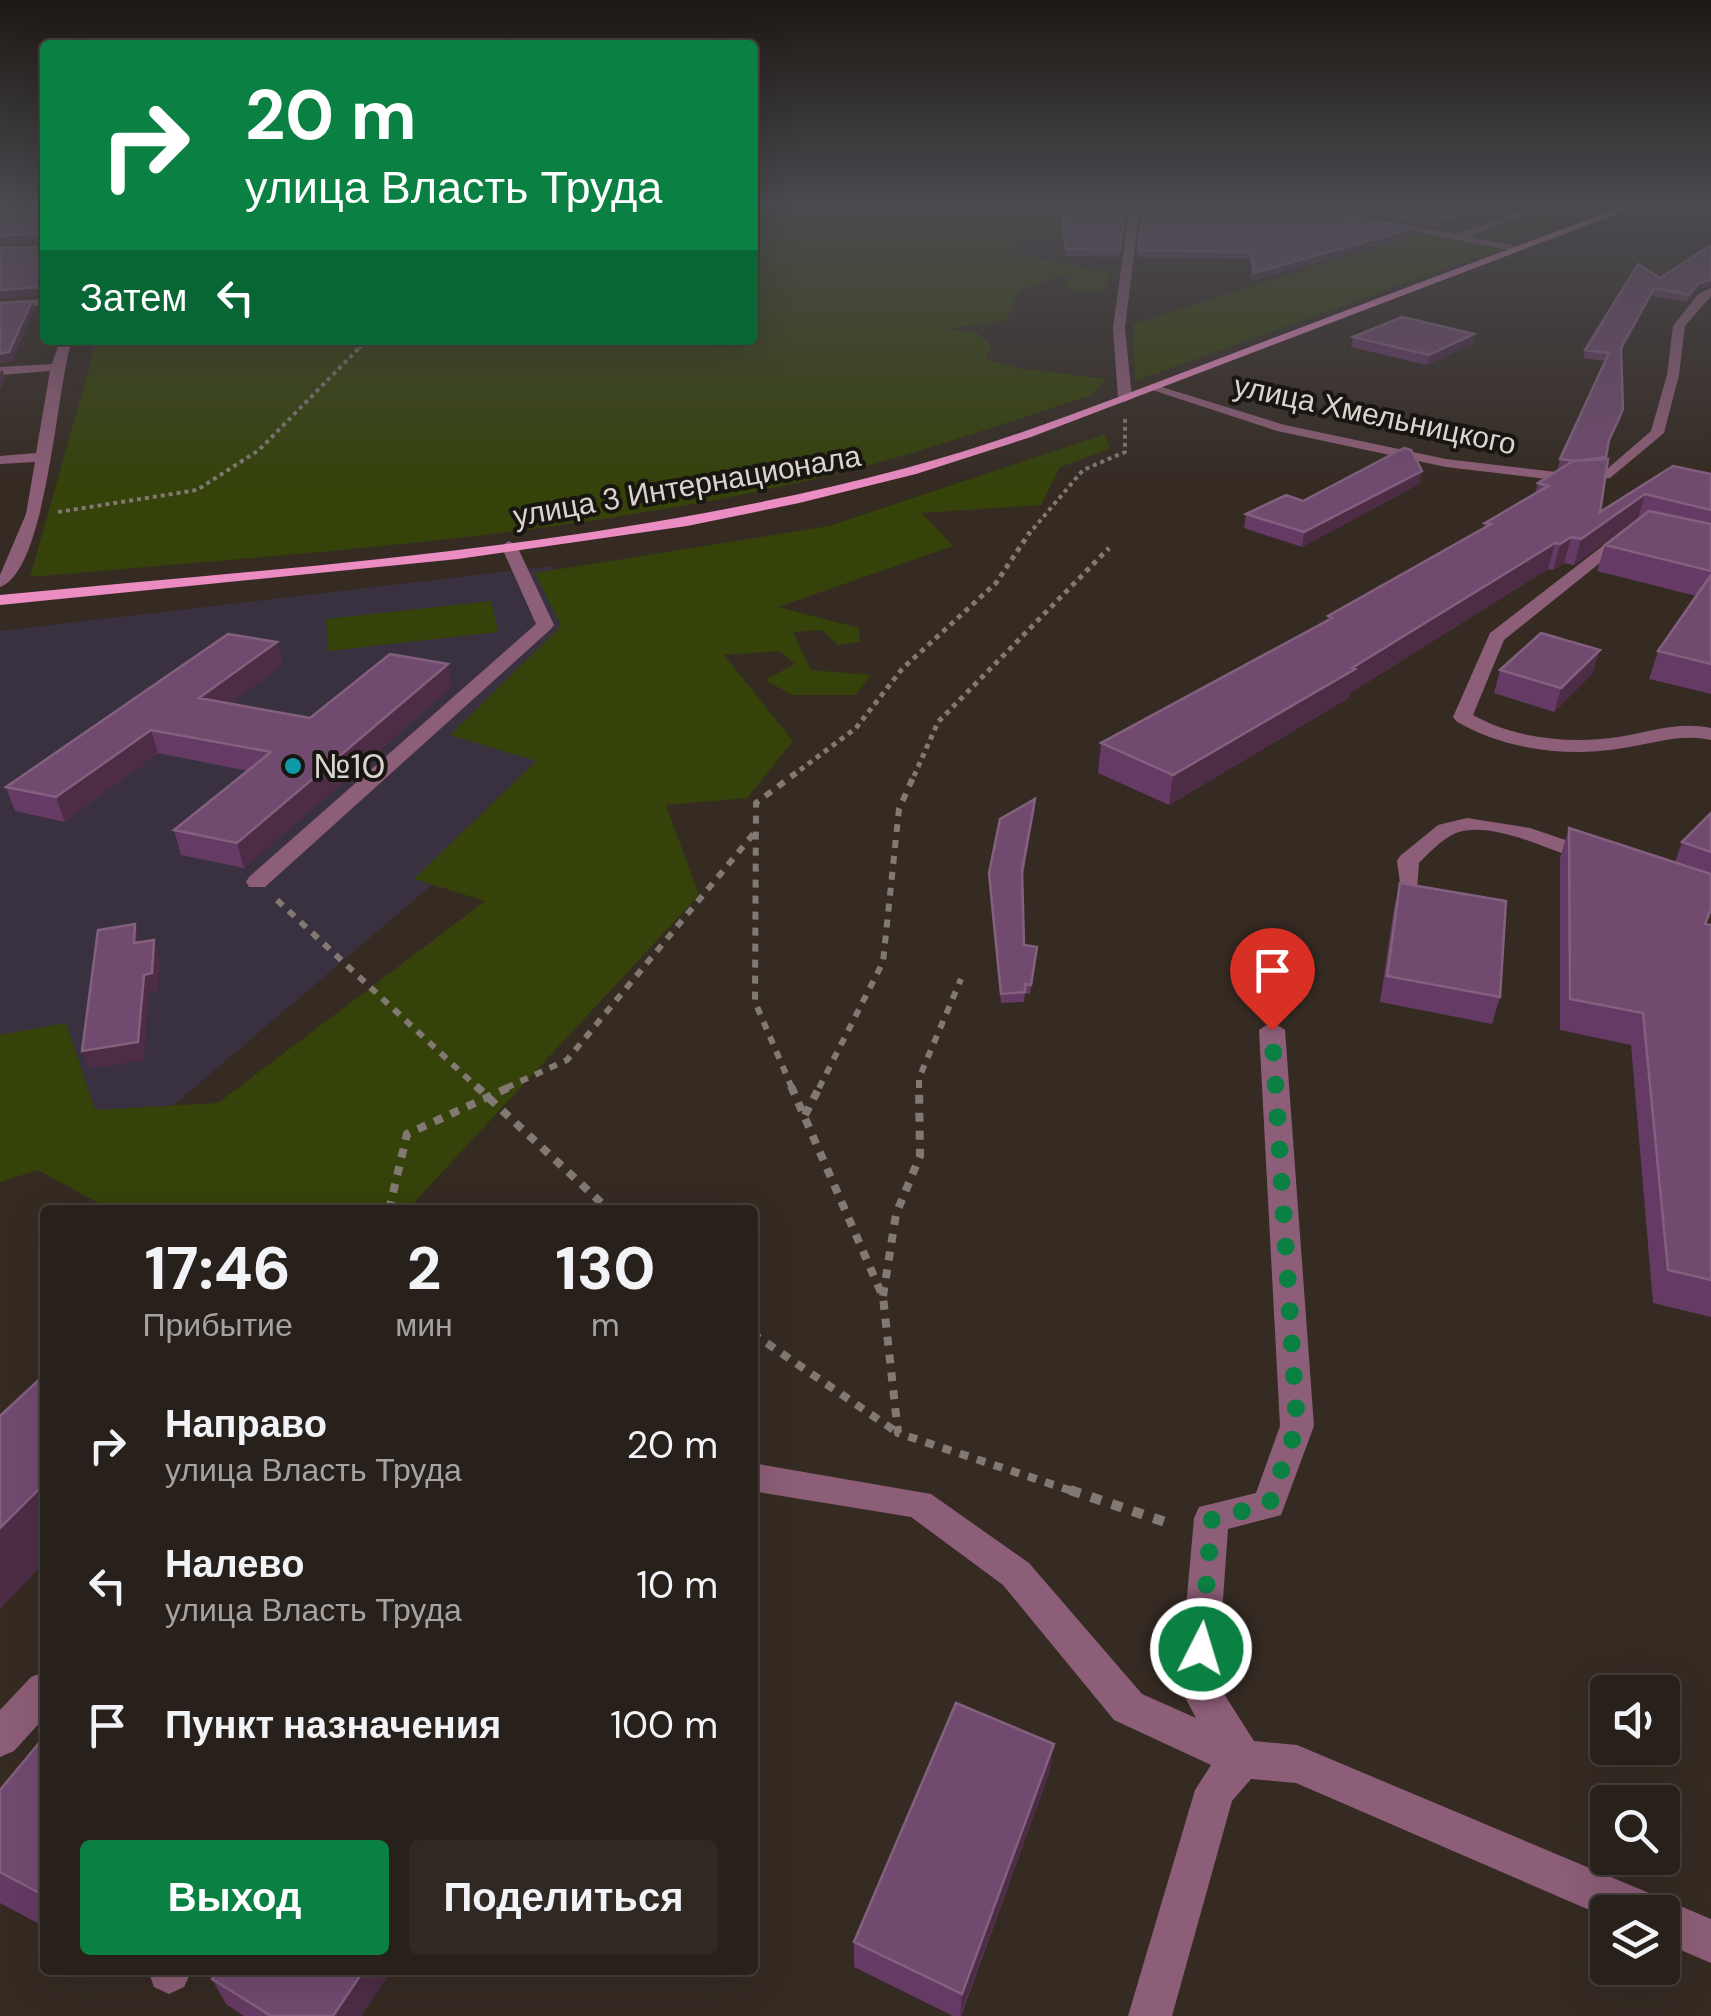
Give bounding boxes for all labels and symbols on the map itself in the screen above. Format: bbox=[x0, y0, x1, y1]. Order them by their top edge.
street label: улица Хмельницкого bbox=[1230, 366, 1520, 463]
street label: улица 3 Интернационала bbox=[510, 436, 864, 535]
place label: №10 bbox=[313, 743, 385, 789]
marker: №10 bbox=[282, 755, 304, 777]
pin bbox=[1230, 928, 1315, 1031]
position arrow bbox=[1149, 1597, 1253, 1701]

